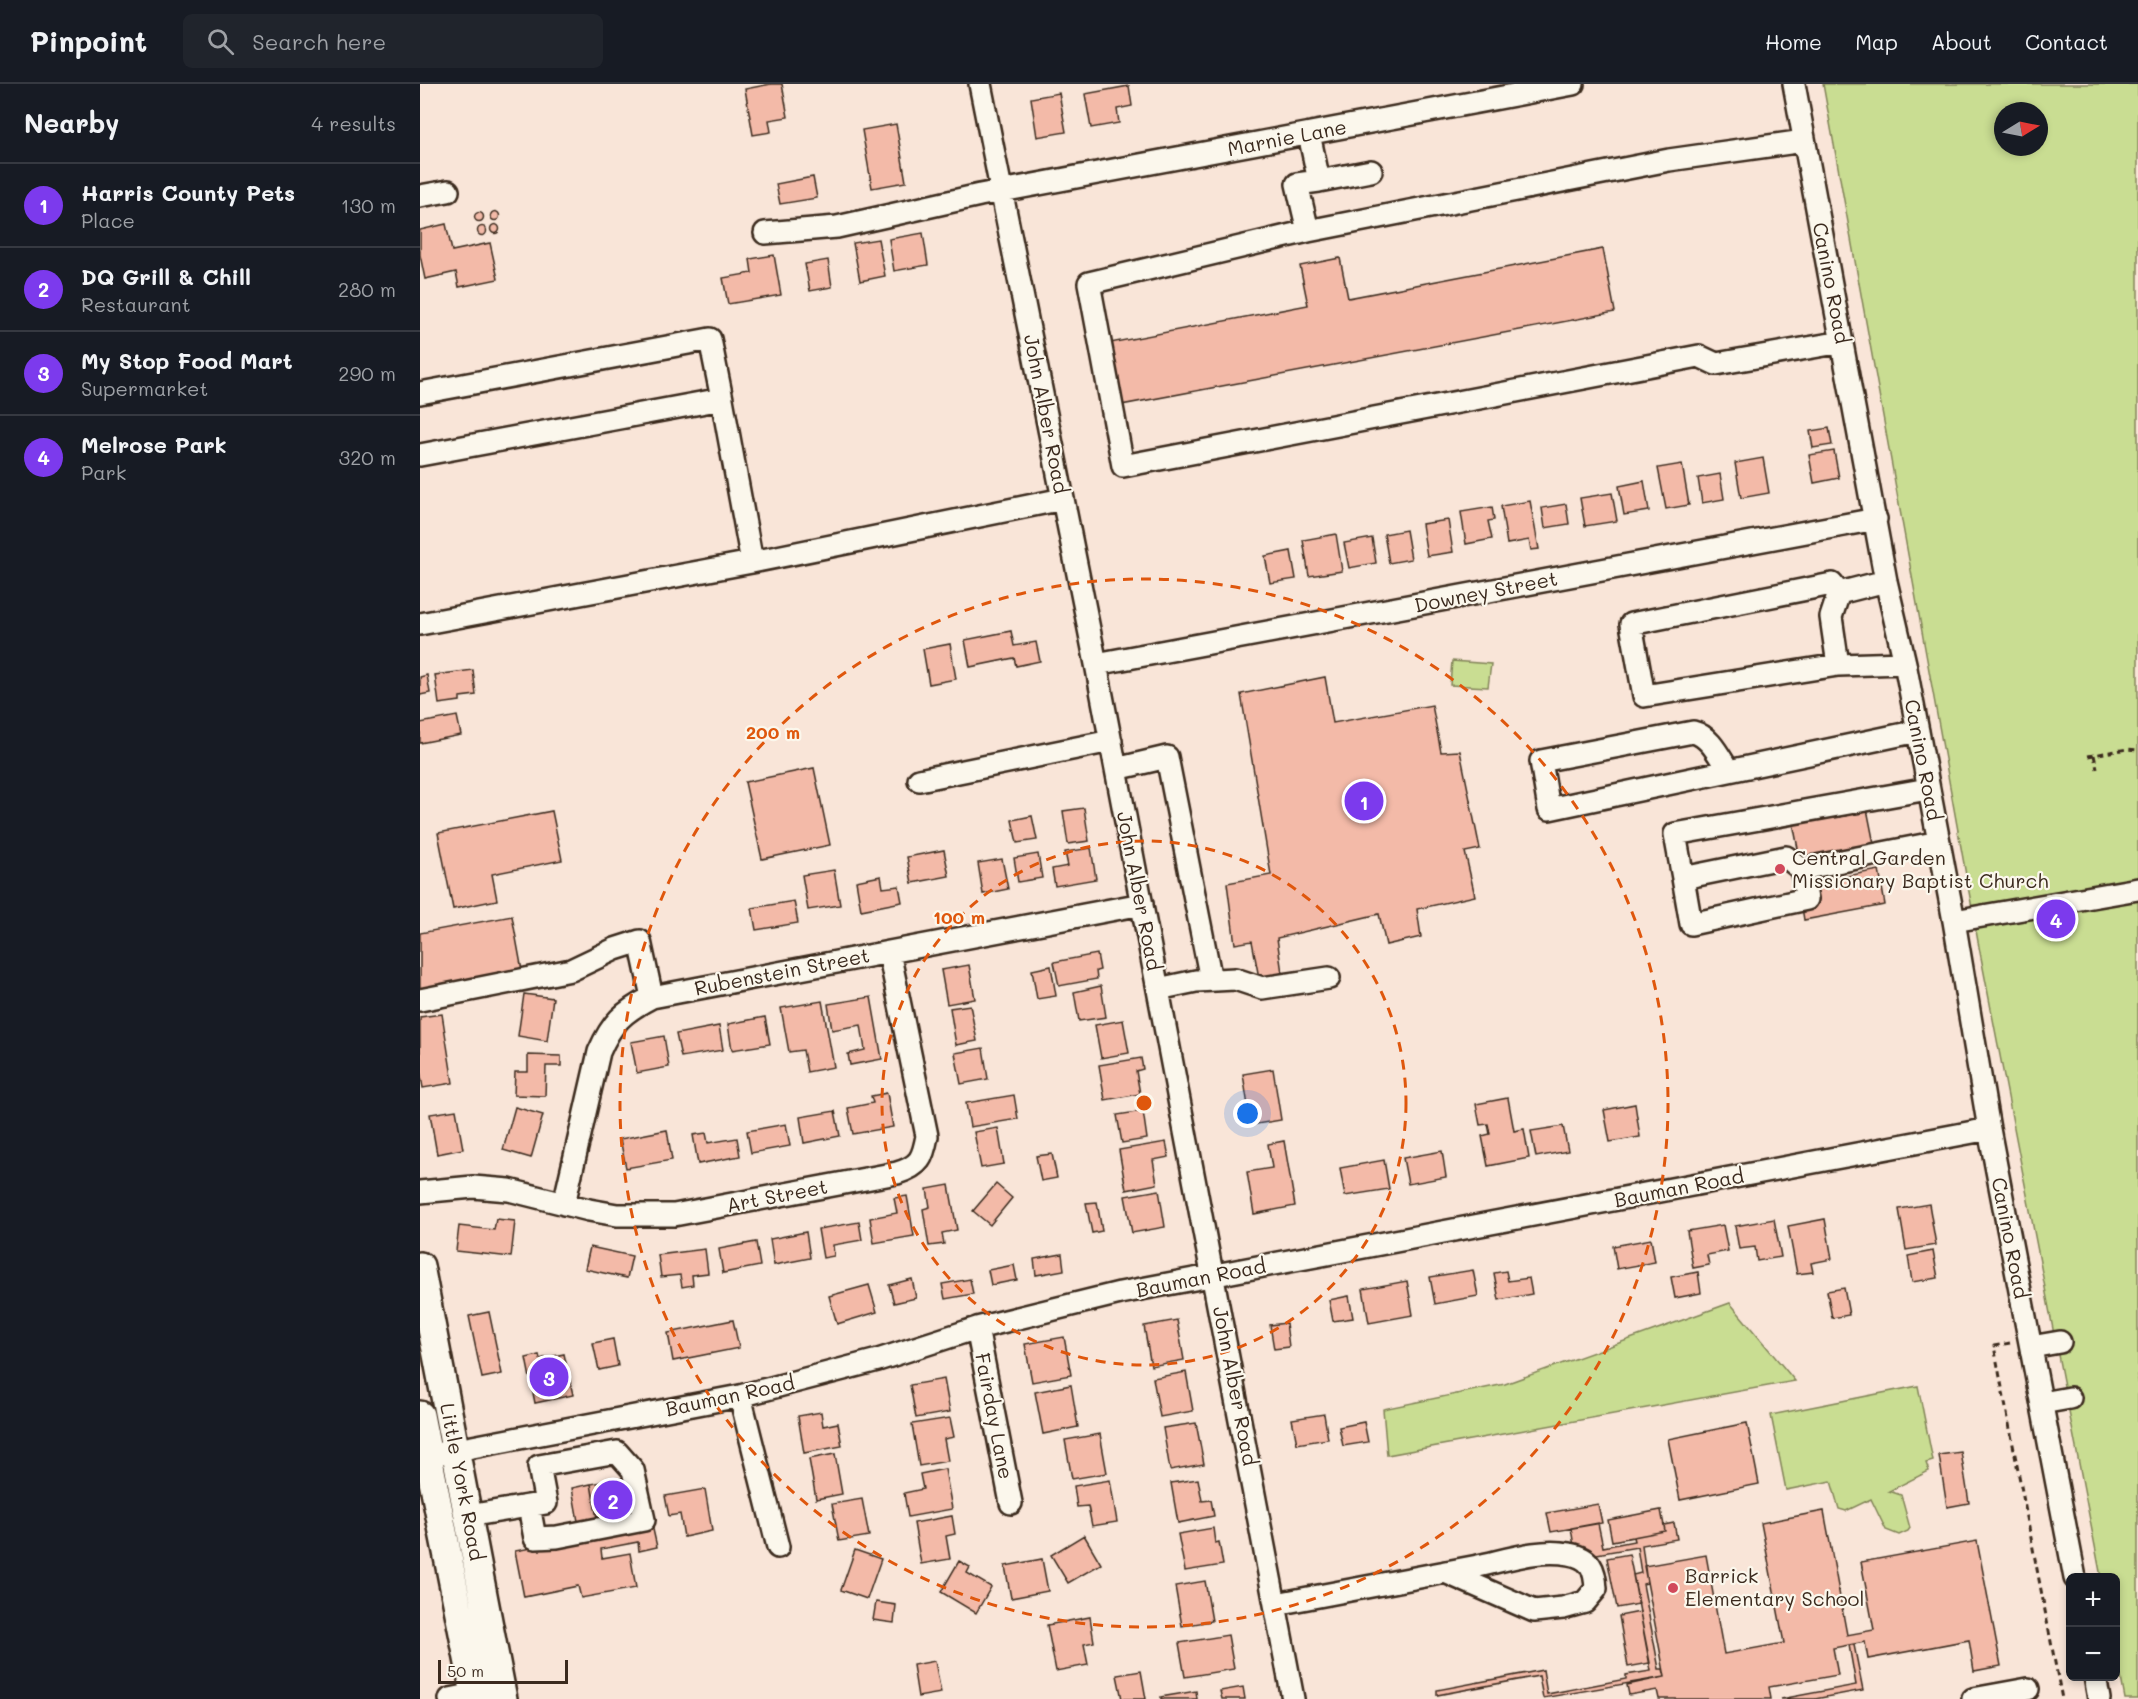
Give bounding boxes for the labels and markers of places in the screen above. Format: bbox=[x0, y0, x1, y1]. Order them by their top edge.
pin: 1 bbox=[1344, 778, 1384, 824]
place label: Central Garden Missionary Baptist Church bbox=[1792, 844, 2049, 893]
marker: Central Garden Missionary Baptist Church bbox=[1773, 862, 1787, 876]
pin: 4 bbox=[2036, 896, 2076, 942]
centre of rings bbox=[1134, 1093, 1154, 1113]
pin: 3 bbox=[530, 1354, 568, 1400]
pin: 2 bbox=[594, 1478, 632, 1522]
place label: Barrick Elementary School bbox=[1685, 1562, 1864, 1611]
marker: Barrick Elementary School bbox=[1666, 1581, 1680, 1595]

